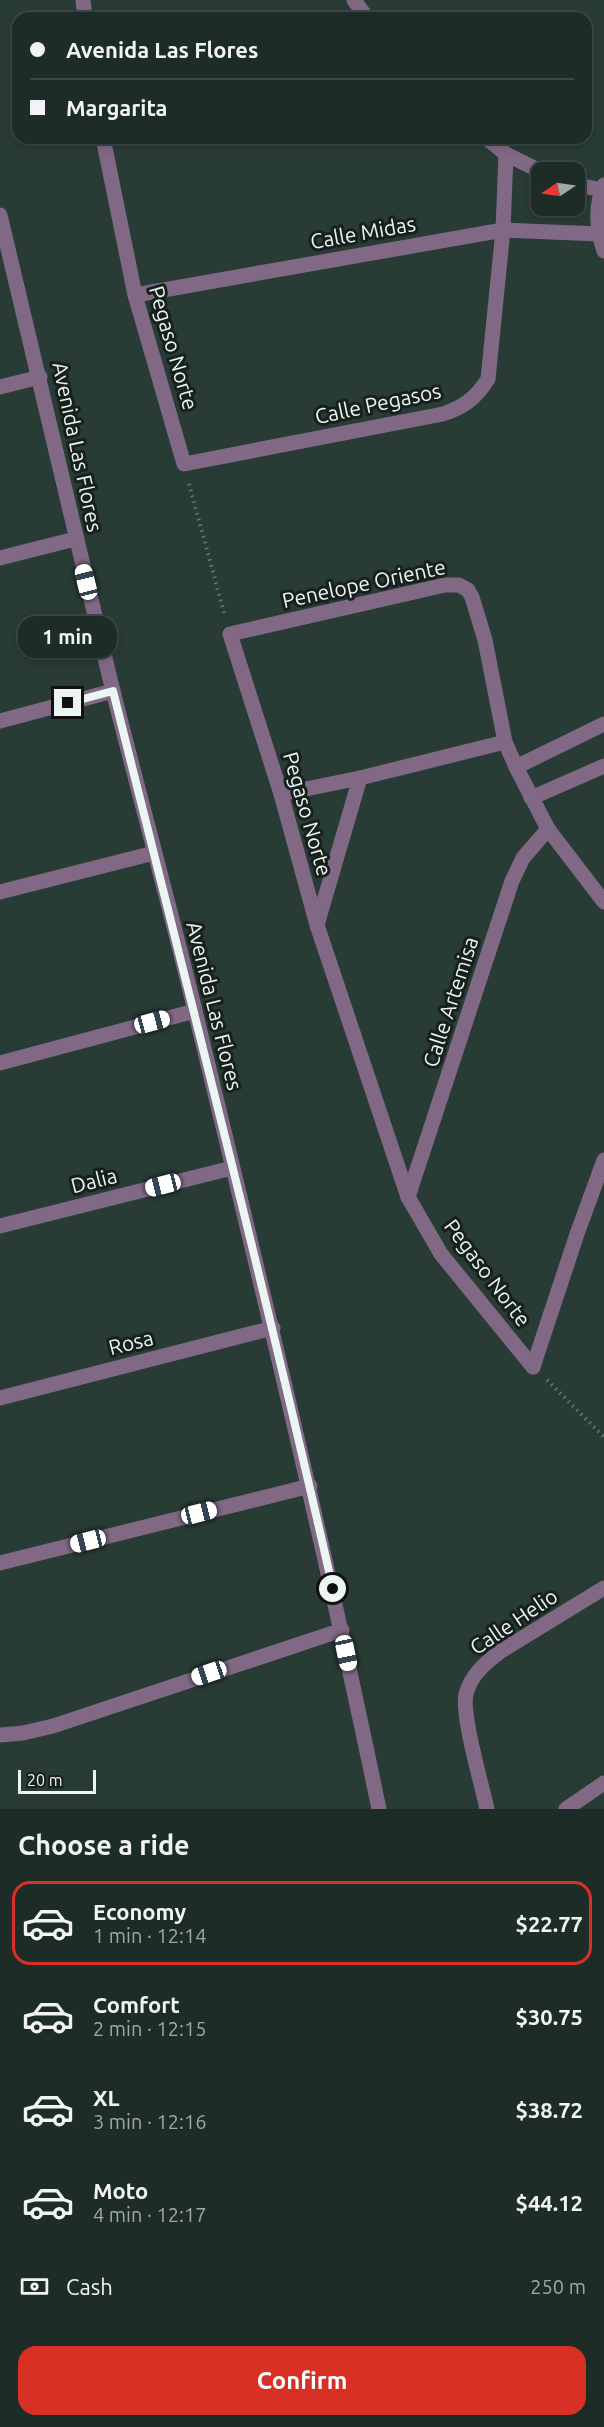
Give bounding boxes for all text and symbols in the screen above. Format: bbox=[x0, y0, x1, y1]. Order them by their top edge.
text: Avenida Las Flores bbox=[66, 37, 258, 62]
text: Margarita bbox=[66, 95, 168, 120]
north arrow bbox=[531, 162, 585, 216]
map controls bbox=[531, 162, 585, 216]
street label: Calle Midas bbox=[308, 211, 417, 253]
street label: Pegaso Norte bbox=[145, 283, 203, 412]
street label: Avenida Las Flores bbox=[48, 360, 108, 534]
street label: Calle Pegasos bbox=[313, 378, 443, 428]
street label: Penelope Oriente bbox=[280, 554, 448, 612]
car bbox=[73, 562, 99, 602]
callout: 1 min bbox=[19, 616, 118, 658]
text: 1 min bbox=[42, 625, 93, 648]
route end bbox=[54, 689, 81, 716]
street label: Pegaso Norte bbox=[279, 749, 337, 878]
street label: Avenida Las Flores bbox=[182, 919, 248, 1093]
street label: Calle Artemisa bbox=[418, 933, 482, 1070]
car bbox=[132, 1009, 172, 1035]
street label: Dalia bbox=[68, 1163, 119, 1197]
car bbox=[143, 1172, 183, 1198]
street label: Pegaso Norte bbox=[440, 1214, 536, 1331]
street label: Rosa bbox=[106, 1325, 156, 1359]
car bbox=[179, 1500, 219, 1526]
car bbox=[68, 1528, 108, 1554]
route start bbox=[319, 1575, 346, 1602]
street label: Calle Helio bbox=[465, 1583, 562, 1659]
car bbox=[333, 1634, 359, 1672]
car bbox=[189, 1659, 229, 1687]
scale bar bbox=[18, 1767, 96, 1794]
text: 20 m bbox=[27, 1771, 63, 1789]
text: Choose a ride bbox=[18, 1830, 190, 1860]
icon: car bbox=[21, 1896, 75, 1950]
text: Economy bbox=[93, 1899, 186, 1924]
text: $22.77 bbox=[516, 1911, 583, 1936]
text: 1 min · 12:14 bbox=[93, 1924, 207, 1947]
icon: car bbox=[21, 1989, 75, 2043]
text: Comfort bbox=[93, 1992, 180, 2017]
text: $30.75 bbox=[516, 2004, 583, 2029]
text: 2 min · 12:15 bbox=[93, 2017, 207, 2040]
icon: car bbox=[21, 2082, 75, 2136]
text: XL bbox=[93, 2085, 120, 2110]
text: $38.72 bbox=[516, 2097, 583, 2122]
text: 3 min · 12:16 bbox=[93, 2110, 207, 2133]
icon: car bbox=[21, 2175, 75, 2229]
text: Moto bbox=[93, 2178, 148, 2203]
text: $44.12 bbox=[516, 2190, 583, 2215]
text: 4 min · 12:17 bbox=[93, 2203, 207, 2226]
icon: cash bbox=[18, 2270, 51, 2303]
text: Cash bbox=[66, 2274, 113, 2299]
text: 250 m bbox=[530, 2275, 586, 2298]
button: Confirm bbox=[18, 2346, 586, 2415]

